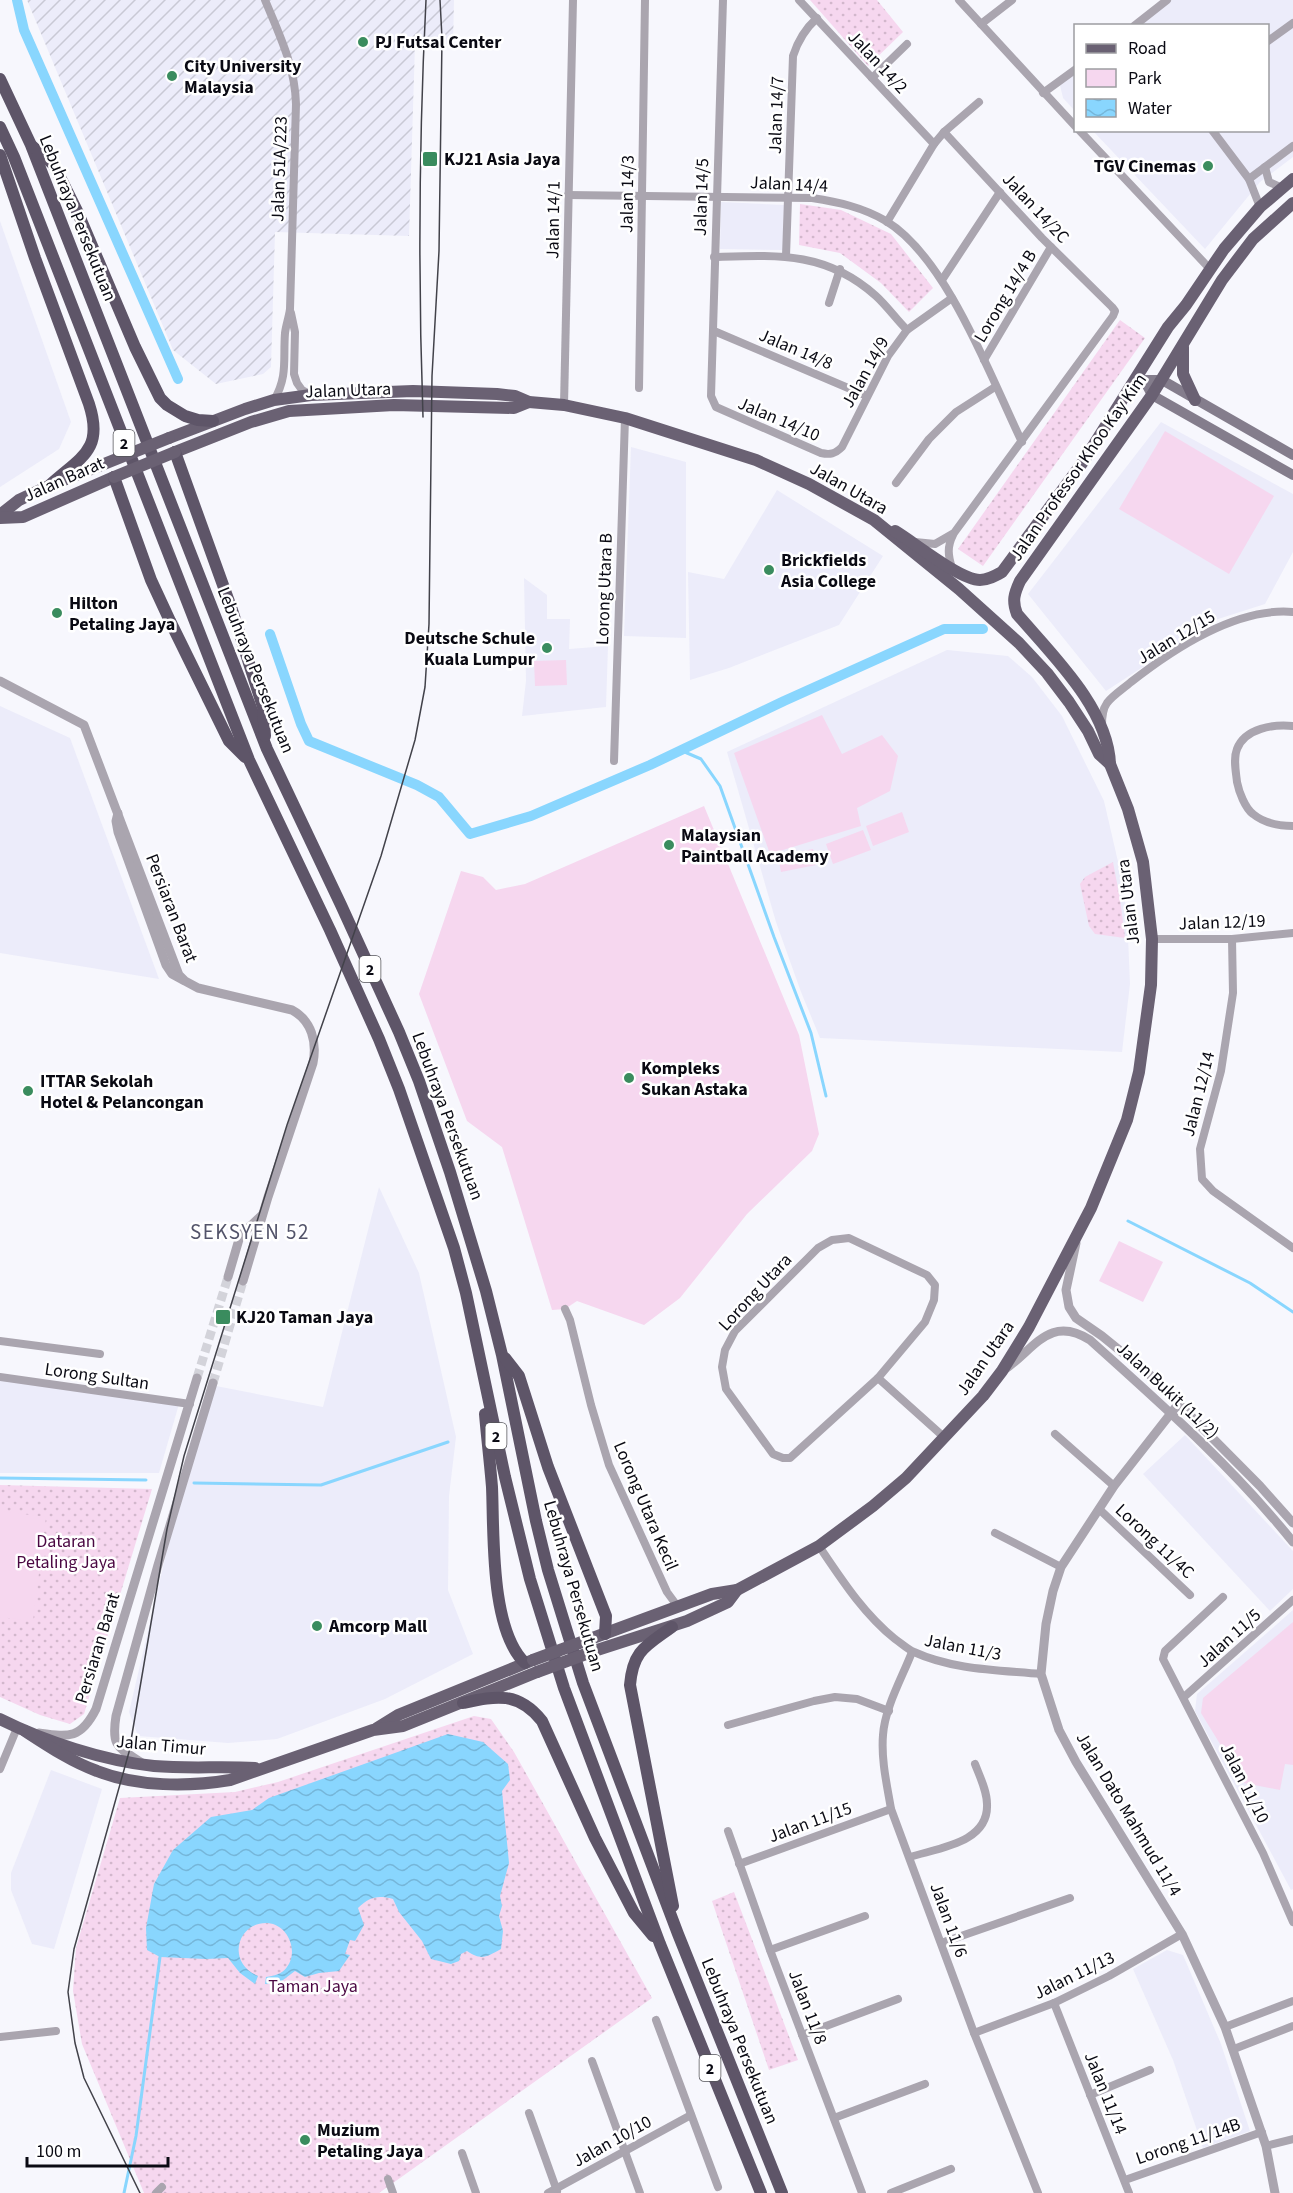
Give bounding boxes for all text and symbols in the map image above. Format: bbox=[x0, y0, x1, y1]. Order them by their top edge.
legend bbox=[1074, 24, 1269, 132]
street label: Jalan 14/2 bbox=[842, 25, 913, 99]
place label: PJ Futsal Center bbox=[375, 30, 502, 55]
marker: PJ Futsal Center bbox=[356, 35, 370, 49]
text: Road bbox=[1128, 36, 1167, 61]
place label: City University Malaysia bbox=[184, 54, 302, 100]
text: Park bbox=[1128, 66, 1162, 91]
marker: City University Malaysia bbox=[165, 69, 179, 83]
street label: Jalan 14/7 bbox=[763, 76, 790, 154]
text: Water bbox=[1128, 96, 1172, 121]
street label: Jalan 51A/223 bbox=[265, 116, 294, 222]
street label: Lebuhraya Persekutuan bbox=[33, 131, 122, 305]
place label: KJ21 Asia Jaya bbox=[444, 147, 561, 172]
marker: KJ21 Asia Jaya bbox=[421, 150, 439, 168]
place label: TGV Cinemas bbox=[1094, 154, 1196, 179]
street label: Jalan 14/3 bbox=[614, 155, 641, 233]
street label: Jalan 14/5 bbox=[688, 158, 715, 236]
marker: TGV Cinemas bbox=[1201, 159, 1215, 173]
street label: Jalan 14/2C bbox=[996, 168, 1075, 249]
street label: Jalan 14/4 bbox=[749, 170, 829, 199]
street label: Jalan 14/1 bbox=[540, 181, 567, 259]
street label: Lorong 14/4 B bbox=[968, 245, 1043, 347]
street label: Jalan 14/8 bbox=[755, 323, 837, 376]
street label: Jalan 14/9 bbox=[836, 332, 895, 412]
street label: Jalan Professor Khoo Kay Kim bbox=[1004, 368, 1153, 566]
street label: Jalan Utara bbox=[305, 377, 391, 404]
street label: Jalan 14/10 bbox=[734, 391, 824, 448]
road number: 2 bbox=[114, 430, 134, 456]
street label: Jalan Barat bbox=[20, 451, 108, 508]
street label: Jalan Utara bbox=[805, 456, 892, 521]
street label: Lorong Utara B bbox=[590, 533, 619, 645]
place label: Brickfields Asia College bbox=[780, 548, 876, 594]
marker: Brickfields Asia College bbox=[762, 563, 776, 577]
street label: Lebuhraya Persekutuan bbox=[211, 583, 300, 757]
place label: Hilton Petaling Jaya bbox=[69, 591, 175, 637]
street label: Jalan 12/15 bbox=[1133, 604, 1220, 671]
marker: Hilton Petaling Jaya bbox=[50, 606, 64, 620]
place label: Deutsche Schule Kuala Lumpur bbox=[404, 626, 536, 672]
marker: Deutsche Schule Kuala Lumpur bbox=[540, 641, 554, 655]
place label: Malaysian Paintball Academy bbox=[681, 823, 829, 869]
marker: Malaysian Paintball Academy bbox=[662, 838, 676, 852]
street label: Persiaran Barat bbox=[139, 850, 204, 966]
street label: Jalan Utara bbox=[1111, 858, 1146, 946]
street label: Jalan 12/19 bbox=[1178, 908, 1266, 937]
road number: 2 bbox=[360, 956, 380, 982]
street label: Lebuhraya Persekutuan bbox=[405, 1029, 490, 1204]
street label: Jalan 12/14 bbox=[1176, 1049, 1221, 1139]
place label: Kompleks Sukan Astaka bbox=[641, 1056, 748, 1102]
place label: ITTAR Sekolah Hotel & Pelancongan bbox=[40, 1069, 204, 1115]
marker: Kompleks Sukan Astaka bbox=[622, 1071, 636, 1085]
marker: ITTAR Sekolah Hotel & Pelancongan bbox=[21, 1084, 35, 1098]
district label: SEKSYEN 52 bbox=[190, 1217, 310, 1247]
street label: Lorong Utara bbox=[713, 1248, 798, 1337]
place label: KJ20 Taman Jaya bbox=[236, 1305, 373, 1330]
marker: KJ20 Taman Jaya bbox=[214, 1308, 232, 1326]
street label: Jalan Utara bbox=[950, 1316, 1020, 1401]
street label: Jalan Bukit (11/2) bbox=[1111, 1336, 1225, 1445]
street label: Lorong Sultan bbox=[43, 1357, 151, 1396]
road number: 2 bbox=[486, 1423, 506, 1449]
street label: Lorong Utara Kecil bbox=[607, 1438, 684, 1575]
street label: Lebuhraya Persekutuan bbox=[537, 1498, 610, 1675]
street label: Lorong 11/4C bbox=[1110, 1498, 1200, 1585]
park label: Dataran Petaling Jaya bbox=[16, 1529, 116, 1575]
street label: Persiaran Barat bbox=[69, 1590, 126, 1707]
street label: Jalan 11/5 bbox=[1192, 1603, 1267, 1674]
place label: Amcorp Mall bbox=[328, 1614, 427, 1639]
marker: Amcorp Mall bbox=[310, 1619, 324, 1633]
street label: Jalan 11/3 bbox=[922, 1628, 1004, 1667]
street label: Jalan Dato Mahmud 11/4 bbox=[1070, 1728, 1188, 1901]
street label: Jalan Timur bbox=[115, 1729, 208, 1762]
street label: Jalan 11/10 bbox=[1214, 1739, 1275, 1828]
street label: Jalan 11/15 bbox=[765, 1796, 855, 1849]
street label: Jalan 11/6 bbox=[923, 1879, 974, 1961]
street label: Jalan 11/13 bbox=[1030, 1945, 1119, 2006]
street label: Lebuhraya Persekutuan bbox=[695, 1954, 784, 2128]
street label: Jalan 11/8 bbox=[782, 1966, 833, 2048]
park label: Taman Jaya bbox=[268, 1974, 358, 1999]
street label: Jalan 11/14 bbox=[1078, 2048, 1133, 2138]
road number: 2 bbox=[700, 2055, 720, 2081]
street label: Jalan 10/10 bbox=[568, 2109, 656, 2173]
street label: Lorong 11/14B bbox=[1132, 2112, 1244, 2171]
place label: Muzium Petaling Jaya bbox=[317, 2118, 423, 2164]
scale bar bbox=[27, 2130, 168, 2168]
marker: Muzium Petaling Jaya bbox=[298, 2133, 312, 2147]
text: 100 m bbox=[36, 2139, 81, 2164]

